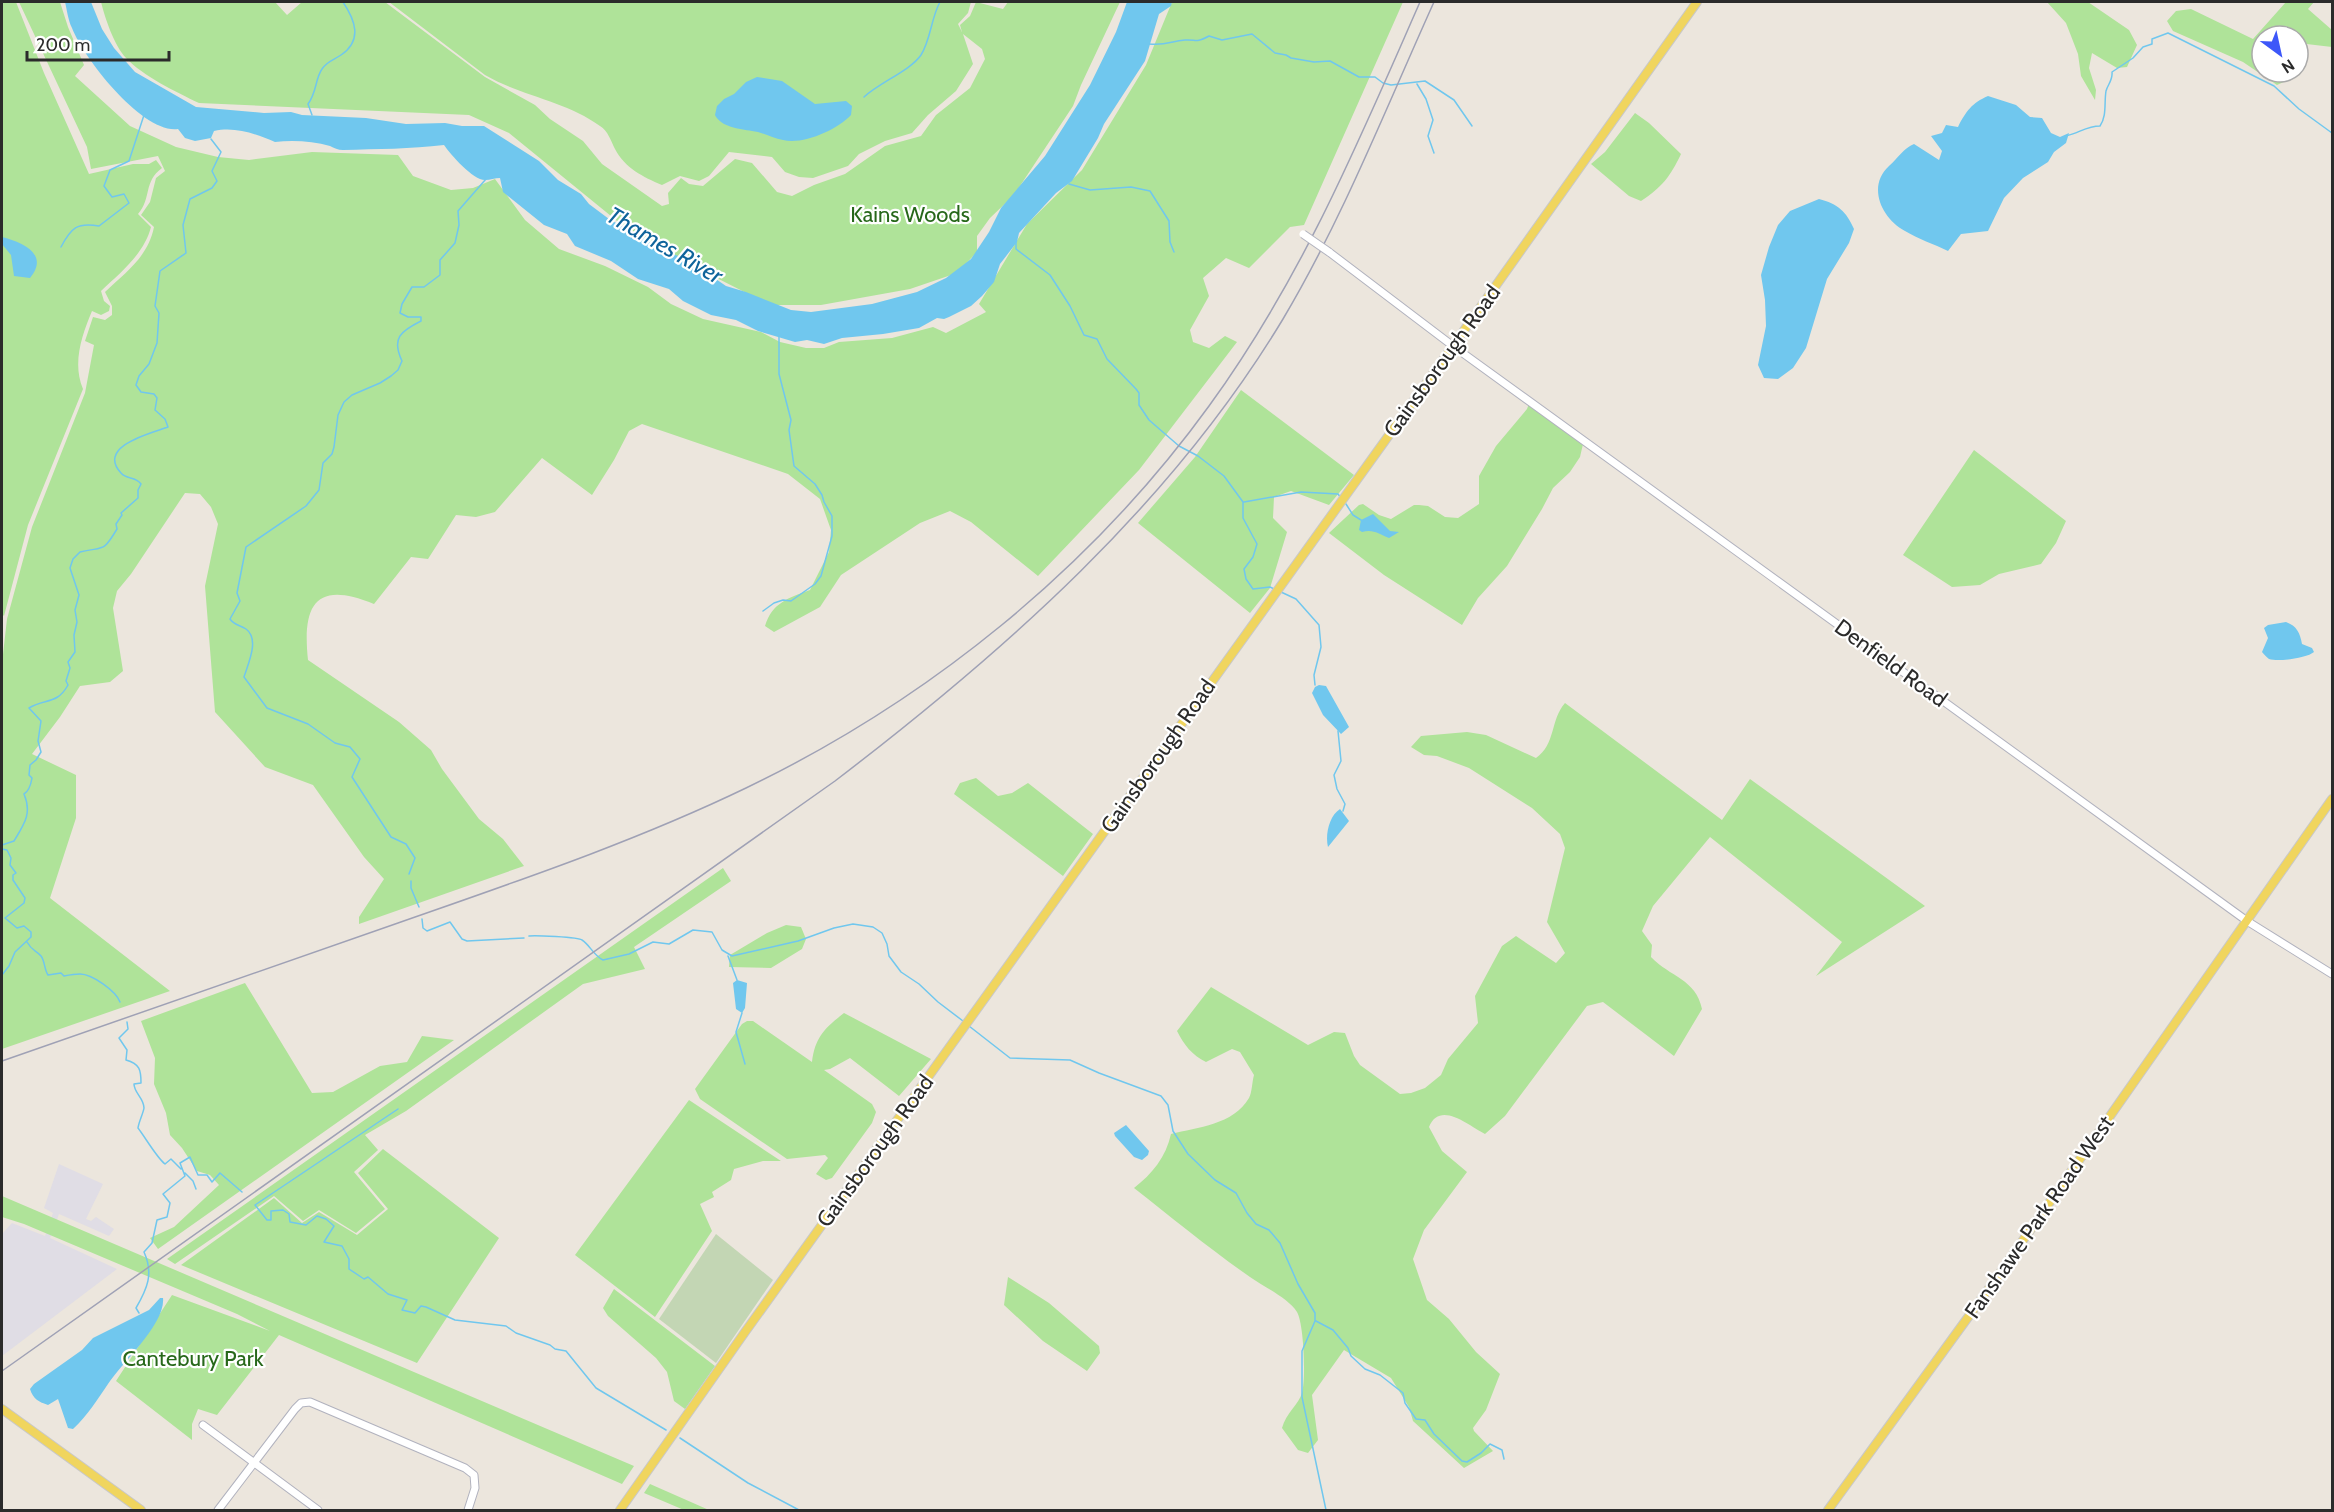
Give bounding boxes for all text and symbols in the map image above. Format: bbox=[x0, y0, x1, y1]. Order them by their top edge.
scale bar bbox=[27, 24, 170, 62]
north arrow bbox=[2250, 24, 2310, 84]
text: 200 m bbox=[36, 34, 90, 56]
text: N bbox=[2278, 55, 2298, 77]
water label: Thames River bbox=[602, 200, 730, 291]
park label: Kains Woods bbox=[850, 201, 970, 228]
street label: Gainsborough Road bbox=[1378, 280, 1506, 442]
street label: Denfield Road bbox=[1829, 613, 1953, 713]
street label: Gainsborough Road bbox=[1095, 674, 1221, 838]
street label: Gainsborough Road bbox=[811, 1070, 939, 1232]
street label: Fanshawe Park Road West bbox=[1959, 1110, 2120, 1324]
park label: Cantebury Park bbox=[122, 1345, 264, 1372]

